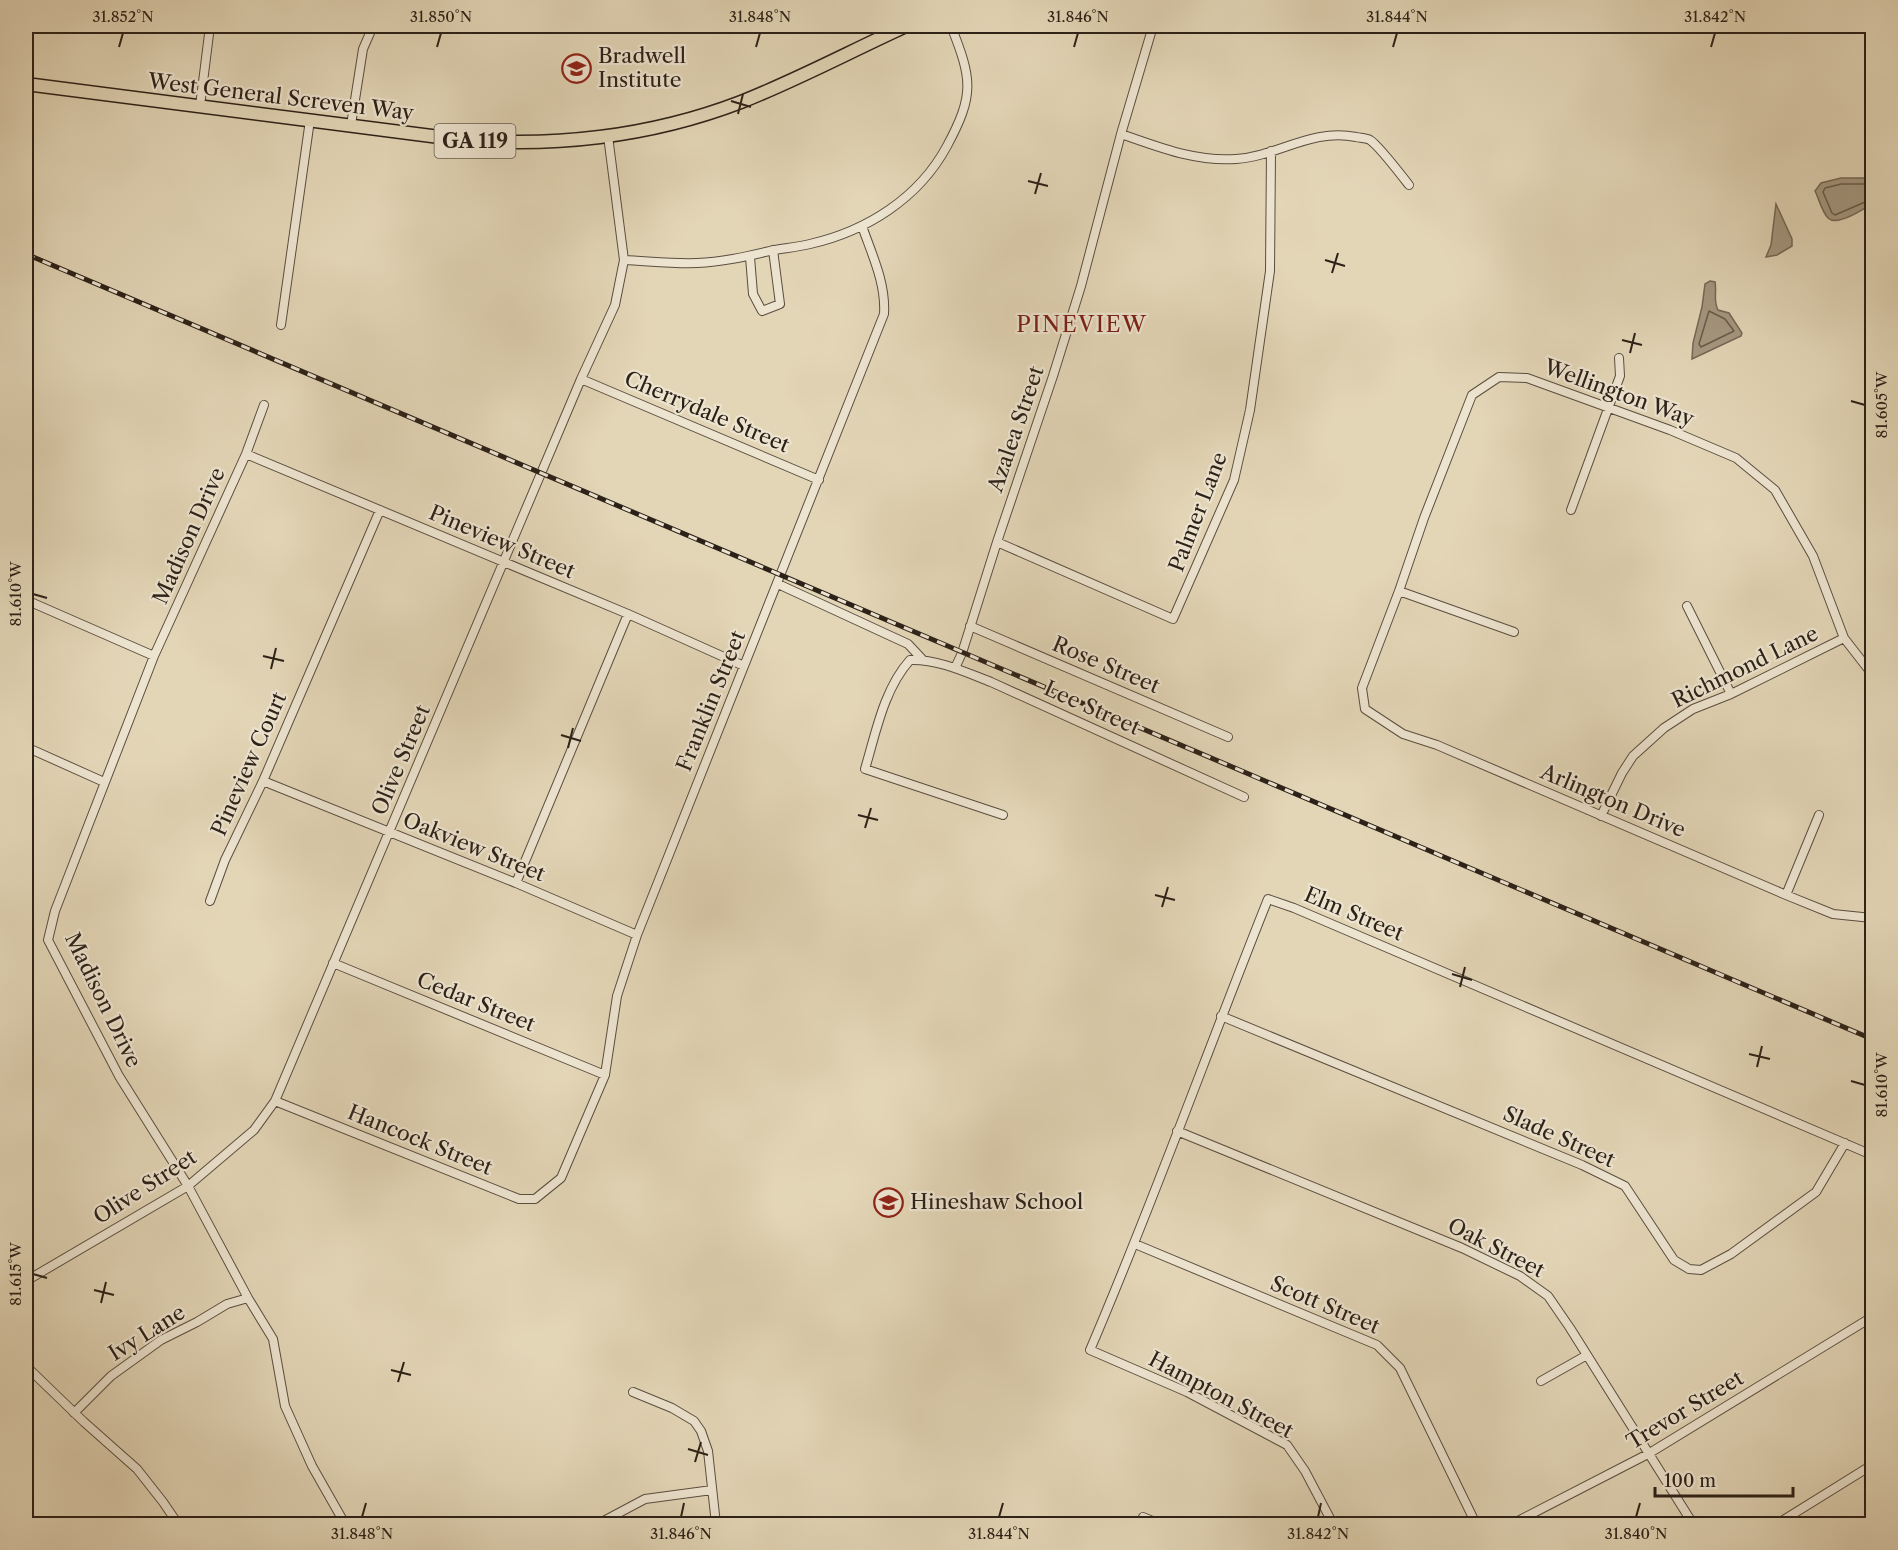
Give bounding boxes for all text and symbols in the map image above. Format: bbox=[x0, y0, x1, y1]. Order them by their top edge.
text: 31.852°N bbox=[92, 7, 154, 26]
text: 31.850°N bbox=[410, 7, 472, 26]
text: 31.848°N bbox=[729, 7, 791, 26]
text: 31.846°N bbox=[1047, 7, 1109, 26]
text: 31.844°N bbox=[1366, 7, 1428, 26]
text: 31.842°N bbox=[1684, 7, 1746, 26]
place label: Bradwell Institute bbox=[598, 43, 686, 92]
school or university icon: Bradwell Institute bbox=[561, 52, 593, 84]
street label: West General Screven Way bbox=[146, 68, 416, 125]
road number: GA 119 bbox=[434, 124, 516, 158]
district label: PINEVIEW bbox=[1016, 311, 1148, 338]
street label: Wellington Way bbox=[1540, 353, 1698, 431]
street label: Azalea Street bbox=[982, 362, 1049, 496]
street label: Cherrydale Street bbox=[621, 365, 794, 458]
text: 81.605°W bbox=[1872, 371, 1891, 438]
street label: Palmer Lane bbox=[1163, 449, 1232, 575]
street label: Madison Drive bbox=[147, 464, 230, 608]
street label: Pineview Street bbox=[426, 500, 579, 584]
text: 81.610°W bbox=[6, 561, 25, 627]
street label: Richmond Lane bbox=[1668, 620, 1822, 713]
street label: Franklin Street bbox=[671, 626, 750, 775]
street label: Rose Street bbox=[1049, 631, 1164, 699]
street label: Lee Street bbox=[1040, 675, 1145, 740]
street label: Pineview Court bbox=[206, 688, 292, 839]
street label: Olive Street bbox=[366, 700, 435, 819]
street label: Arlington Drive bbox=[1536, 758, 1689, 842]
street label: Oakview Street bbox=[399, 807, 550, 887]
street label: Elm Street bbox=[1301, 881, 1408, 946]
street label: Madison Drive bbox=[60, 928, 147, 1071]
street label: Cedar Street bbox=[413, 966, 540, 1037]
text: 81.610°W bbox=[1872, 1052, 1891, 1118]
street label: Hancock Street bbox=[344, 1099, 497, 1180]
street label: Slade Street bbox=[1500, 1101, 1619, 1173]
street label: Olive Street bbox=[89, 1144, 201, 1229]
school or university icon: Hineshaw School bbox=[873, 1186, 905, 1218]
place label: Hineshaw School bbox=[910, 1189, 1083, 1214]
street label: Oak Street bbox=[1444, 1213, 1549, 1283]
text: 81.615°W bbox=[6, 1242, 25, 1306]
street label: Scott Street bbox=[1267, 1270, 1384, 1339]
street label: Ivy Lane bbox=[104, 1299, 189, 1366]
street label: Hampton Street bbox=[1145, 1346, 1298, 1443]
street label: Trevor Street bbox=[1622, 1365, 1748, 1454]
scale bar bbox=[1655, 1460, 1793, 1498]
text: 100 m bbox=[1664, 1470, 1716, 1492]
text: 31.848°N bbox=[331, 1524, 393, 1543]
text: 31.846°N bbox=[650, 1524, 712, 1543]
text: 31.844°N bbox=[968, 1524, 1030, 1543]
text: 31.842°N bbox=[1287, 1524, 1349, 1543]
text: 31.840°N bbox=[1605, 1524, 1667, 1543]

